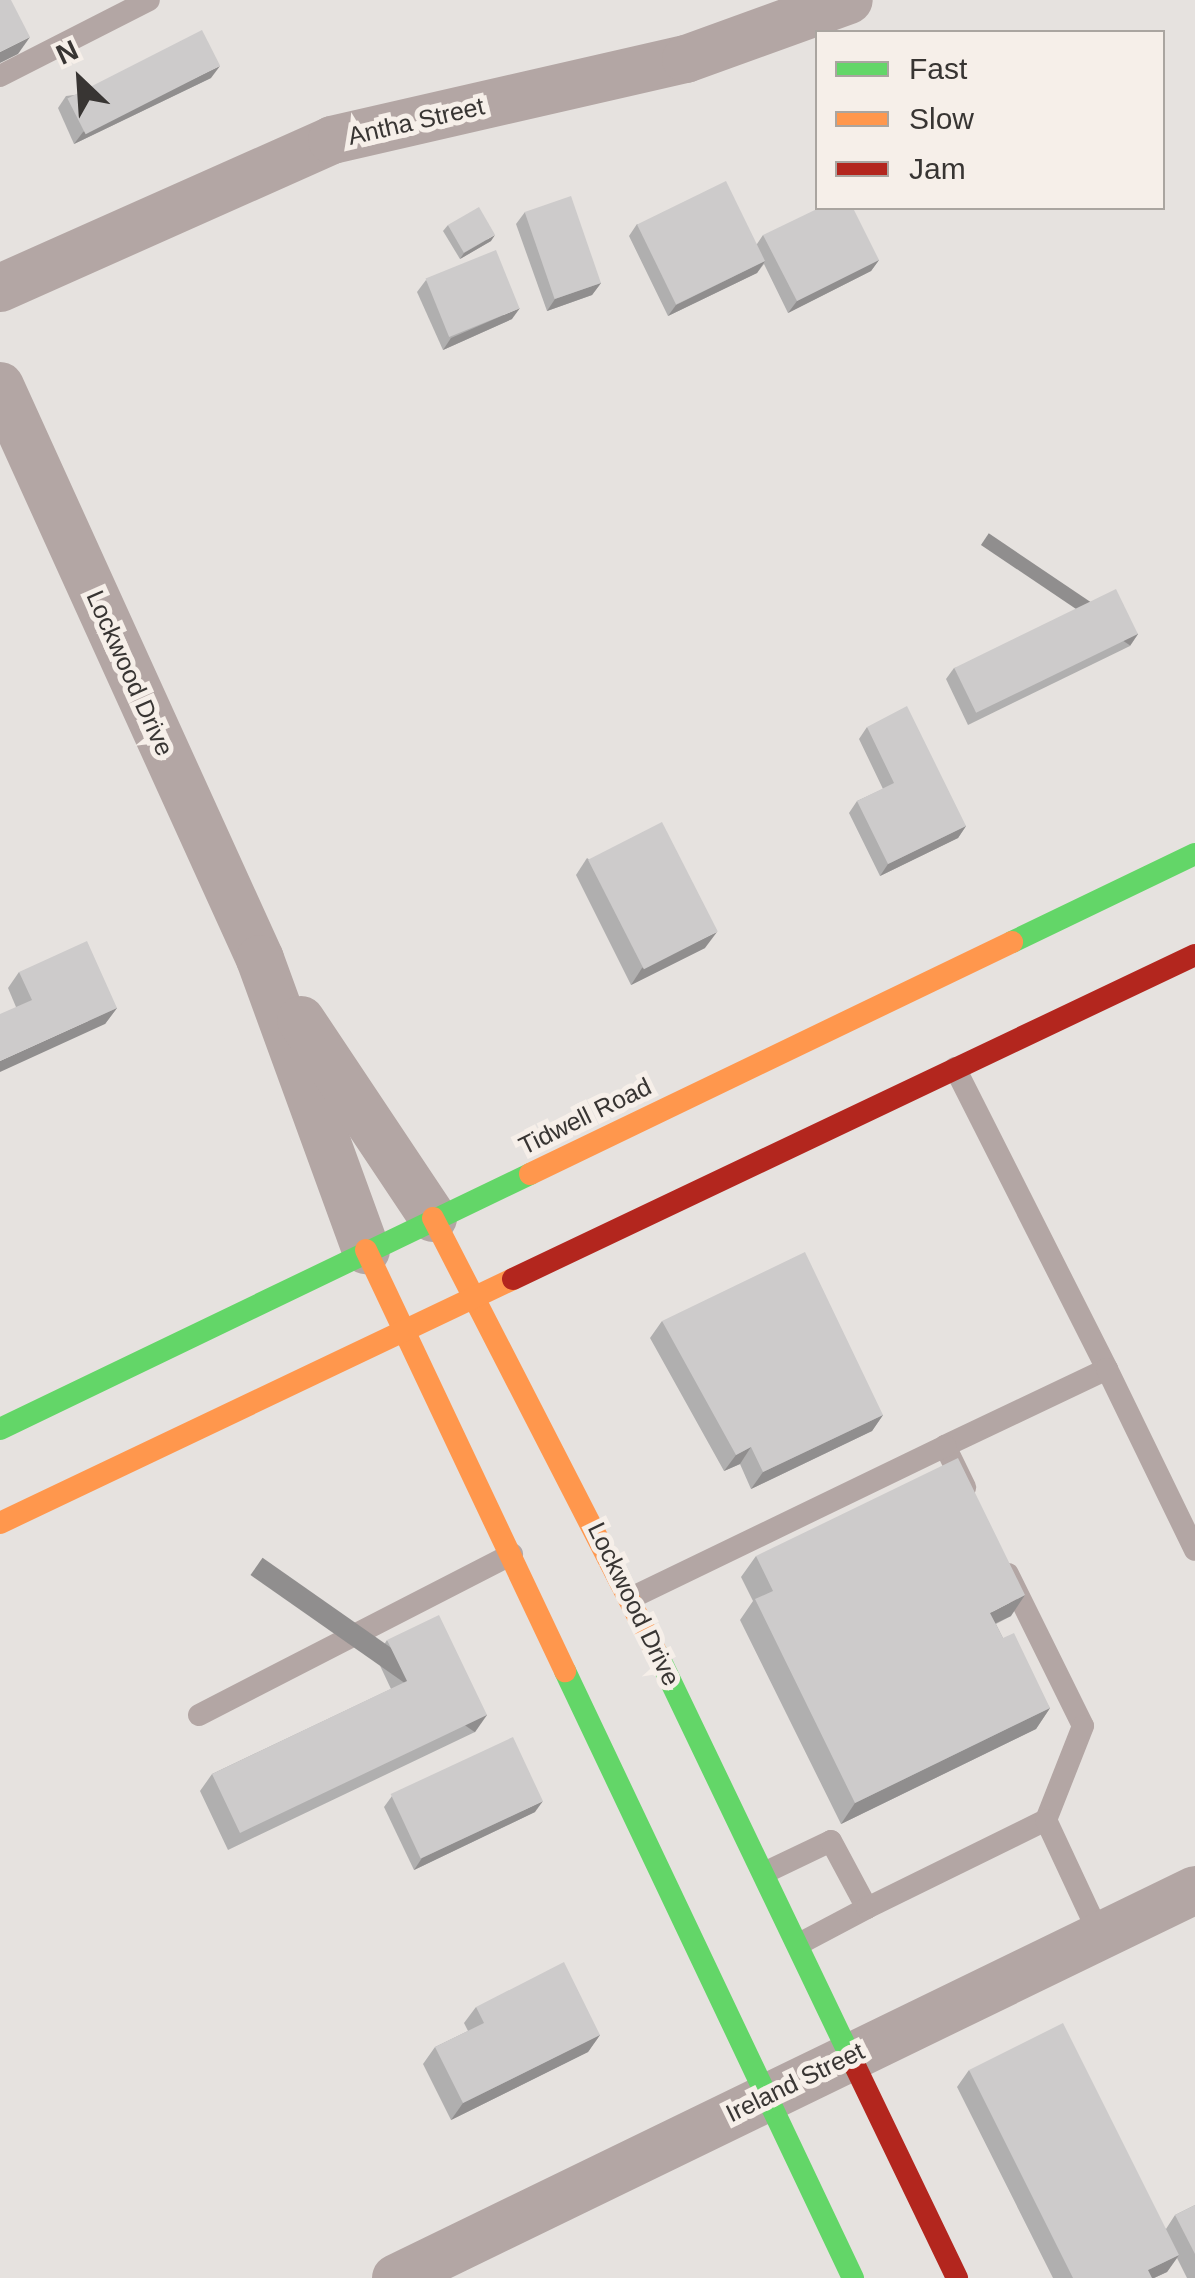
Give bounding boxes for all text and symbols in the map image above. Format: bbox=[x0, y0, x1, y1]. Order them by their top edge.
north arrow bbox=[30, 30, 130, 130]
legend bbox=[815, 30, 1165, 210]
text: N bbox=[51, 34, 83, 71]
text: Fast bbox=[909, 52, 967, 85]
street label: Antha Street bbox=[345, 91, 487, 151]
text: Slow bbox=[909, 102, 974, 135]
text: Jam bbox=[909, 152, 966, 185]
street label: Lockwood Drive bbox=[80, 586, 180, 760]
street label: Tidwell Road bbox=[514, 1071, 656, 1161]
street label: Lockwood Drive bbox=[582, 1517, 686, 1691]
street label: Ireland Street bbox=[721, 2036, 869, 2128]

